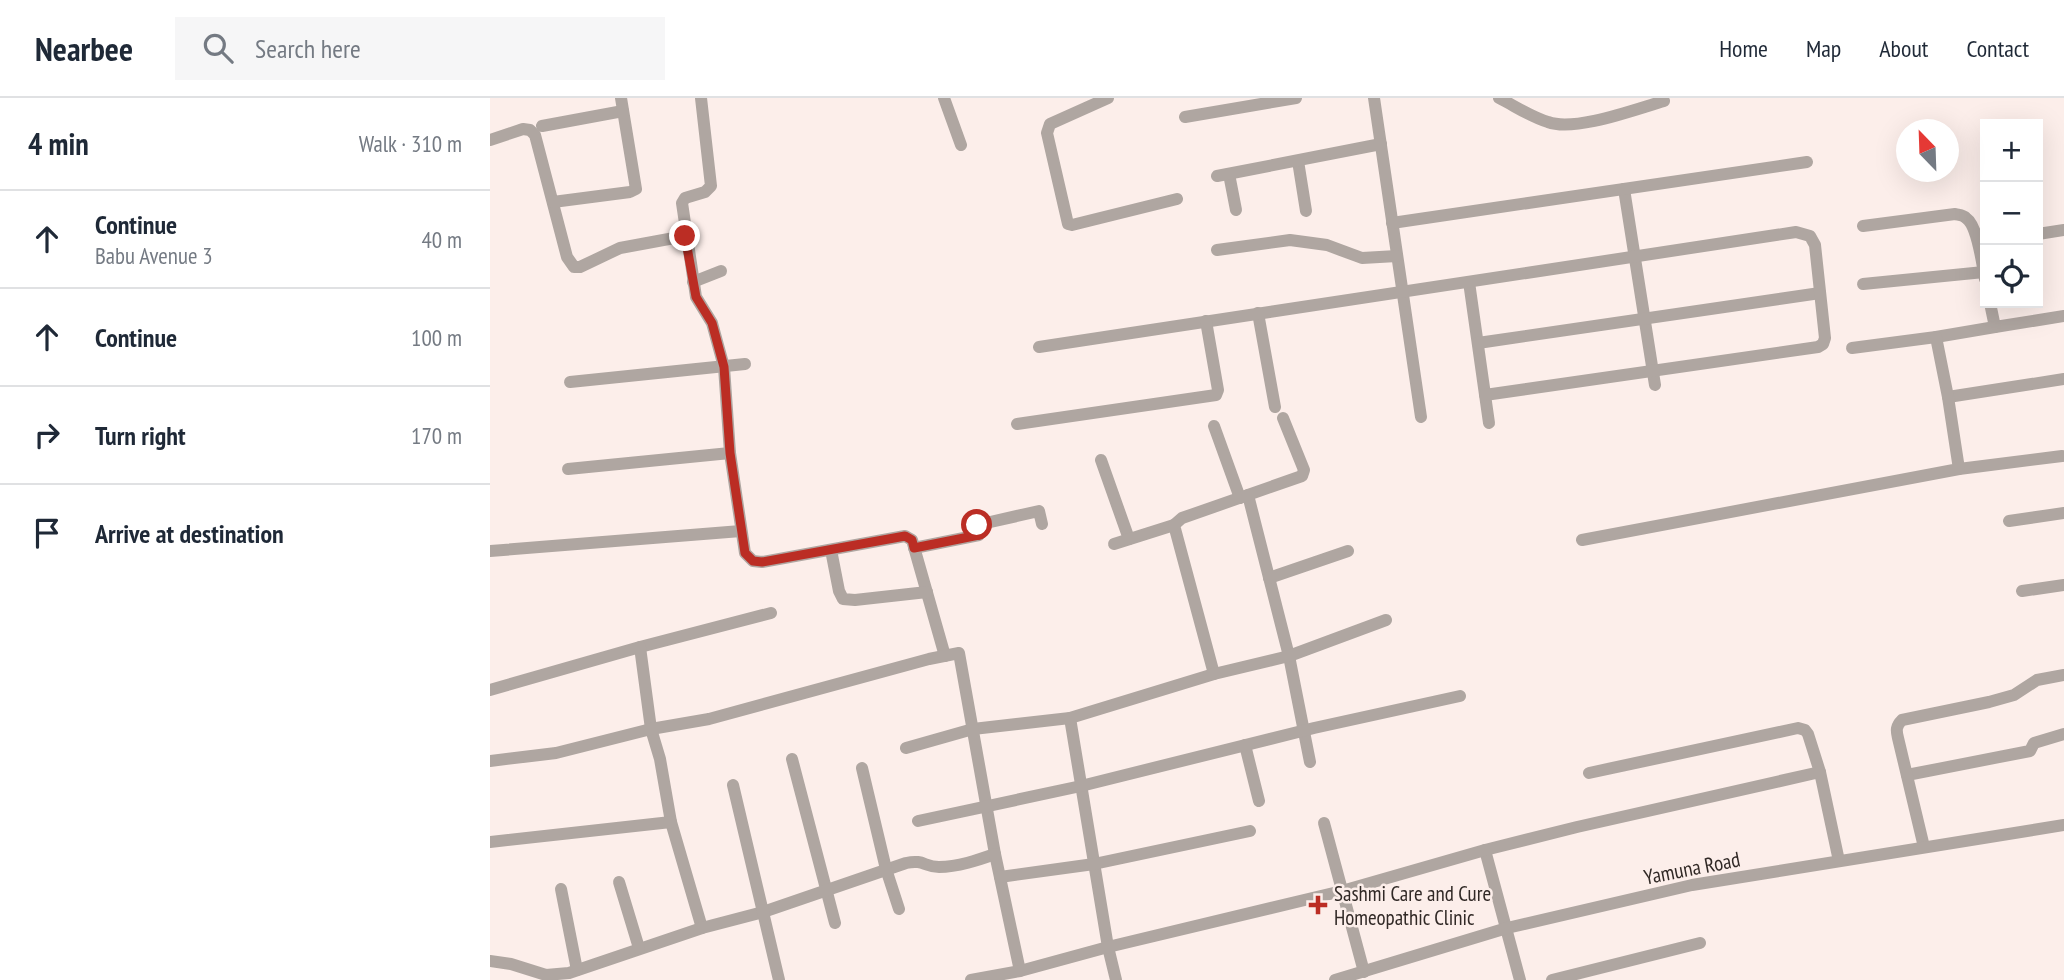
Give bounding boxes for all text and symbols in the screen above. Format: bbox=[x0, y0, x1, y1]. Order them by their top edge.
search box bbox=[175, 17, 665, 80]
text: Nearbee bbox=[35, 27, 133, 70]
icon: search bbox=[199, 29, 237, 67]
text: Search here bbox=[255, 32, 361, 65]
text: Home bbox=[1719, 33, 1768, 64]
text: Map bbox=[1806, 33, 1841, 64]
text: About bbox=[1879, 33, 1928, 64]
text: Contact bbox=[1966, 33, 2029, 64]
north arrow bbox=[1896, 119, 1959, 182]
map controls bbox=[1980, 119, 2043, 308]
button: + bbox=[1980, 119, 2043, 182]
text: 4 min bbox=[28, 124, 89, 163]
text: Walk · 310 m bbox=[359, 129, 462, 158]
button: − bbox=[1980, 182, 2043, 245]
text: Continue bbox=[95, 208, 177, 241]
icon: ahead bbox=[28, 220, 66, 258]
route end bbox=[669, 220, 700, 251]
text: 40 m bbox=[421, 225, 462, 254]
text: Babu Avenue 3 bbox=[95, 241, 213, 270]
button: locate bbox=[1980, 245, 2043, 308]
icon: ahead bbox=[28, 318, 66, 356]
text: Continue bbox=[95, 321, 177, 354]
text: 100 m bbox=[411, 323, 462, 352]
icon: right bbox=[28, 416, 66, 454]
text: Turn right bbox=[95, 419, 186, 452]
text: 170 m bbox=[411, 421, 462, 450]
route start bbox=[961, 509, 992, 540]
icon: arrive bbox=[28, 514, 66, 552]
text: Arrive at destination bbox=[95, 517, 284, 550]
street label: Yamuna Road bbox=[1642, 845, 1742, 891]
place label: Sashmi Care and Cure Homeopathic Clinic bbox=[1334, 880, 1491, 931]
marker: Sashmi Care and Cure Homeopathic Clinic bbox=[1308, 895, 1328, 915]

